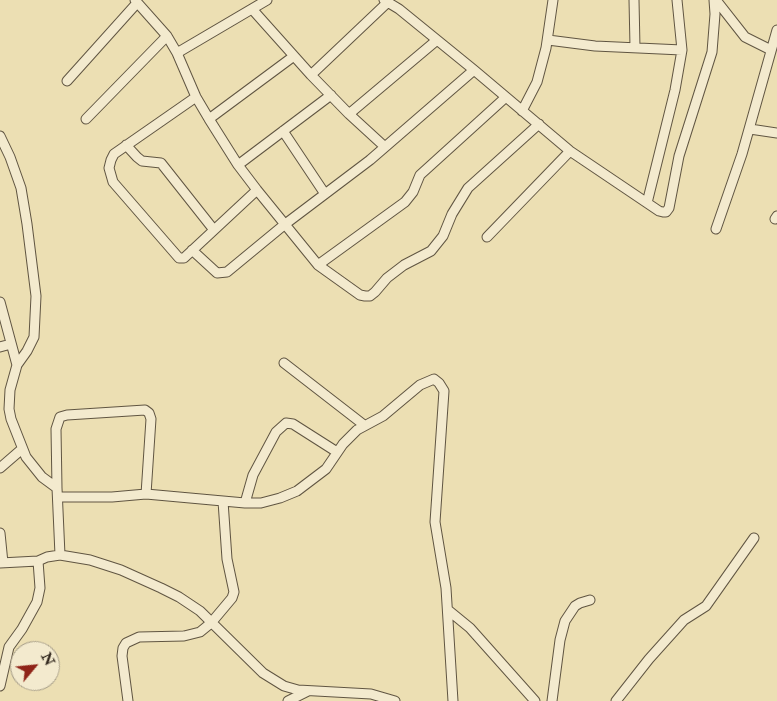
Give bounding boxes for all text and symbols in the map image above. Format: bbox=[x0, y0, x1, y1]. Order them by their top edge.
north arrow bbox=[10, 641, 60, 691]
text: N bbox=[37, 650, 58, 669]

